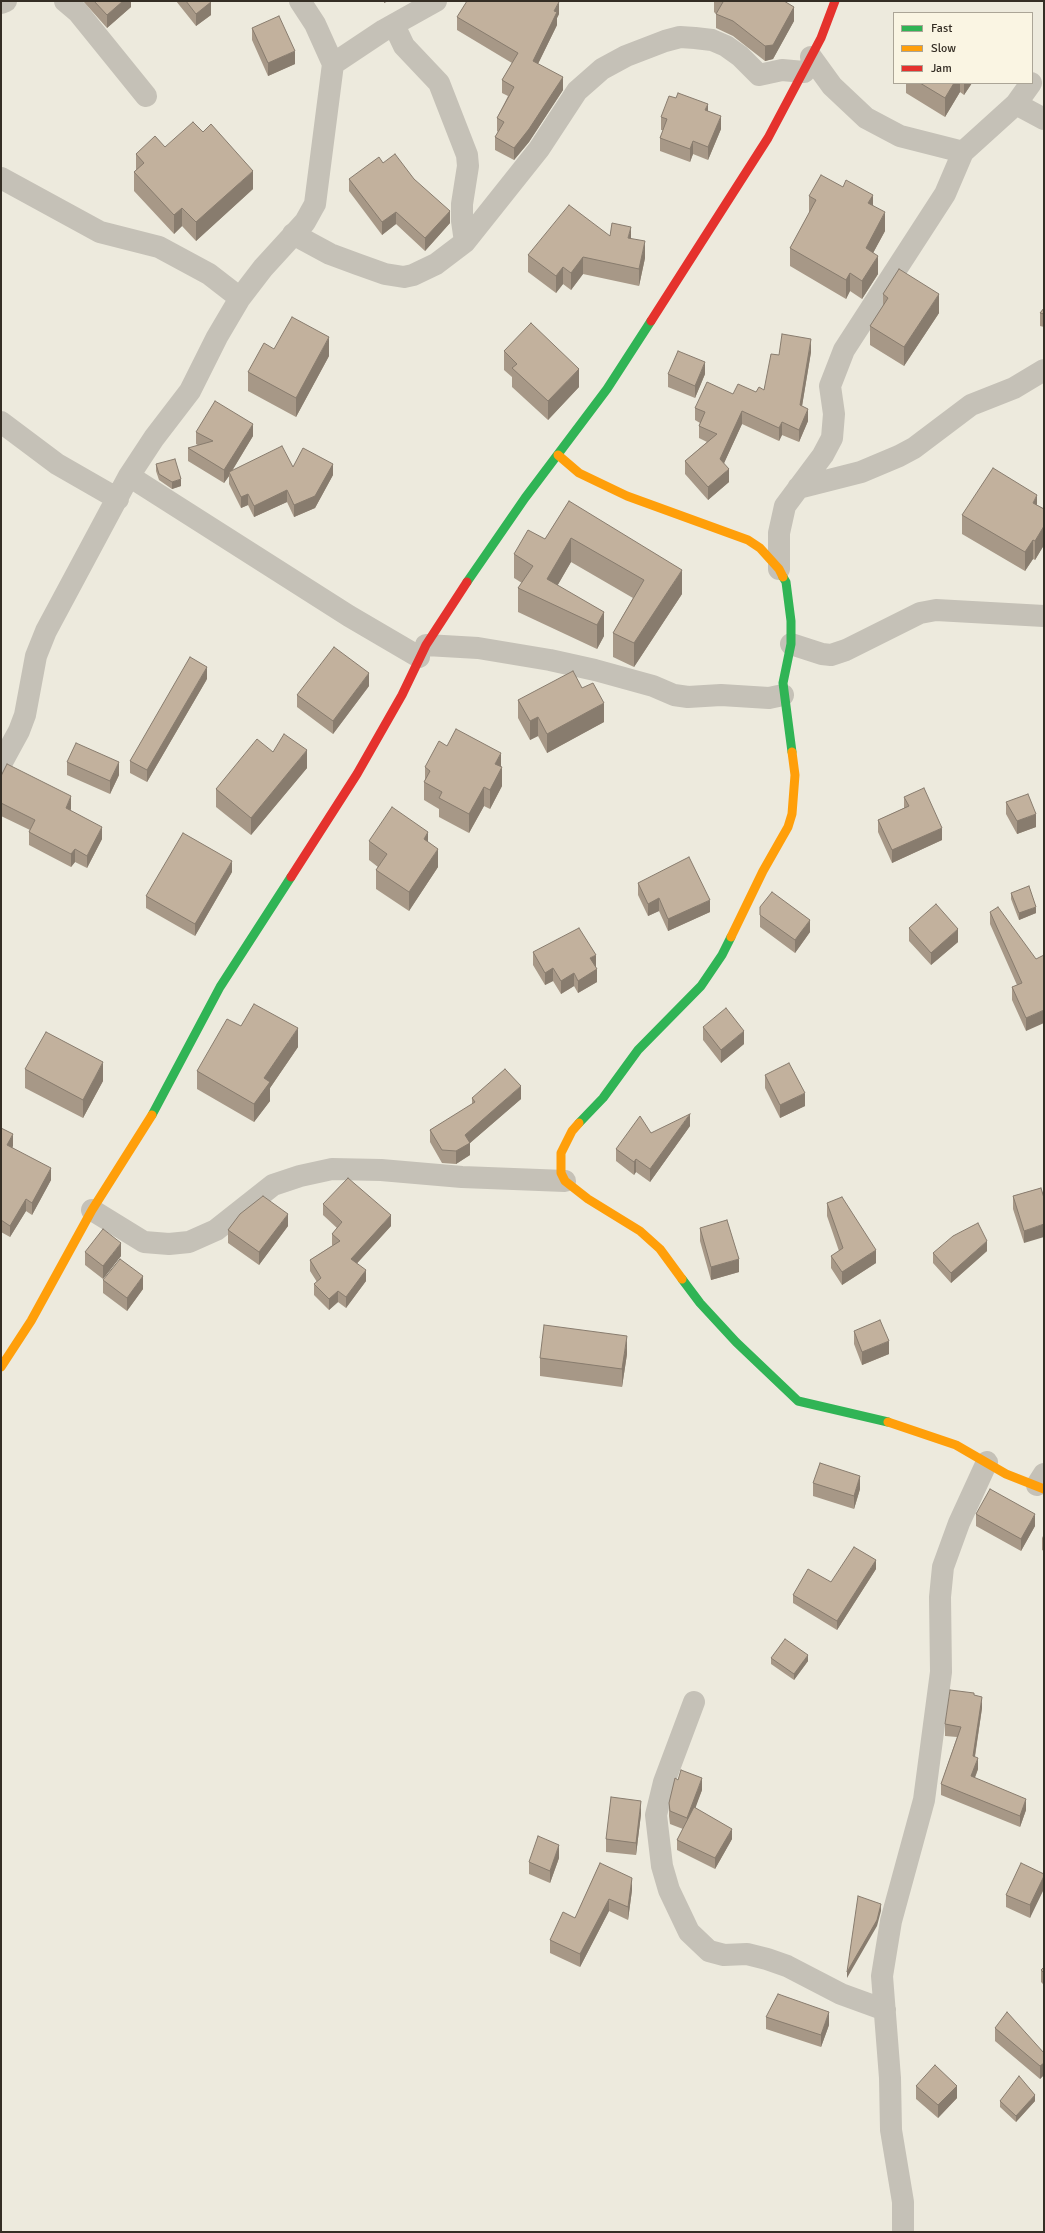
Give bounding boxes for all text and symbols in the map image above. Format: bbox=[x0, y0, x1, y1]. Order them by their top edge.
legend bbox=[893, 12, 1033, 84]
text: Fast bbox=[931, 21, 952, 36]
text: Slow bbox=[931, 41, 956, 56]
text: Jam bbox=[931, 61, 952, 76]

